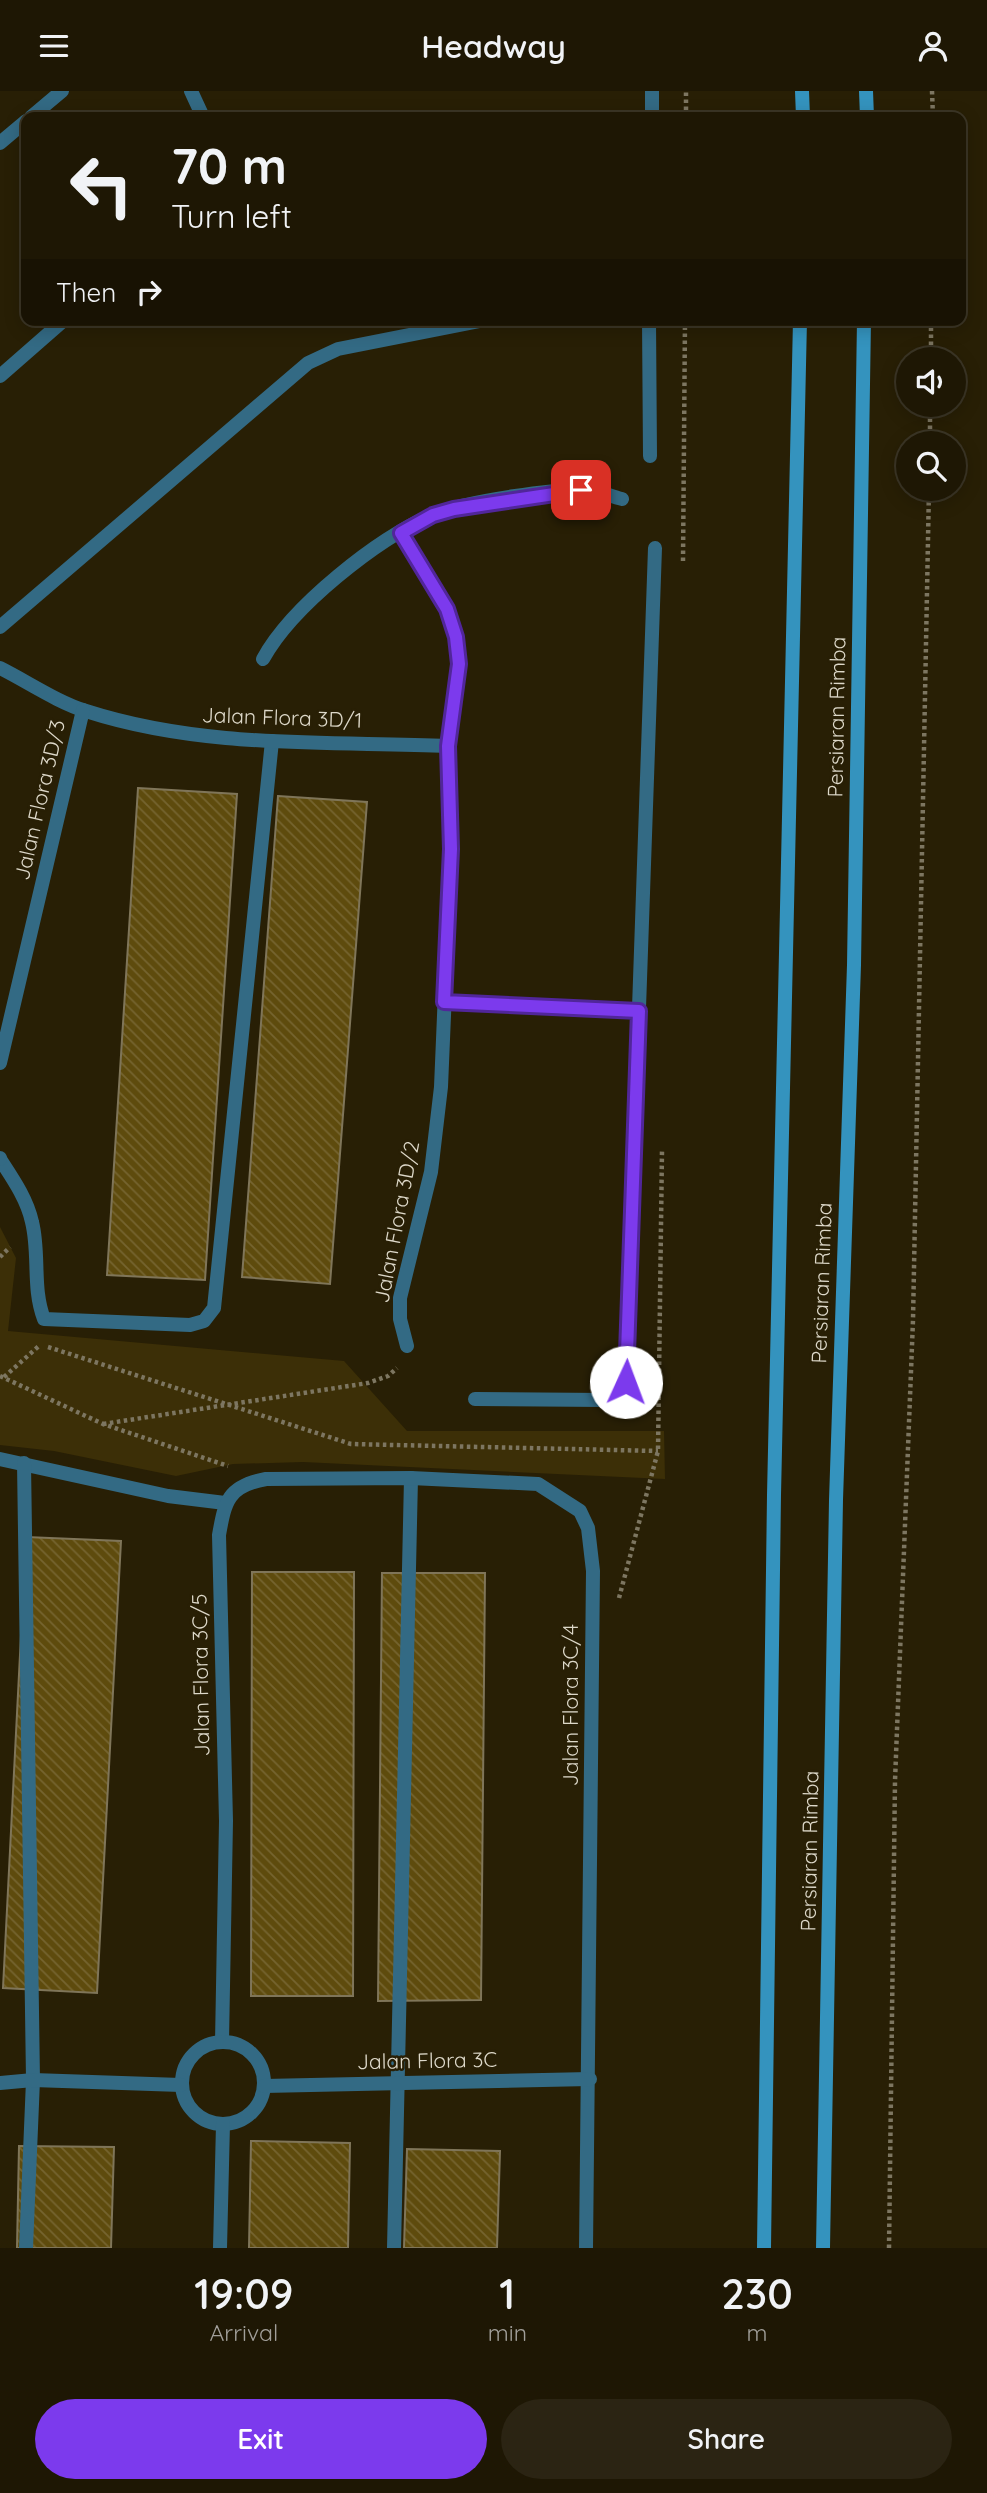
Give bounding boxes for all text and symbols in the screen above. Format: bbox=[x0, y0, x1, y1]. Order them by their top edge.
text: Headway bbox=[421, 26, 566, 66]
icon: menu bbox=[35, 27, 73, 65]
icon: person bbox=[914, 27, 952, 65]
text: 70 m bbox=[171, 135, 287, 196]
icon: left bbox=[56, 140, 147, 231]
text: Turn left bbox=[171, 196, 292, 236]
icon: right bbox=[130, 273, 168, 311]
text: Then bbox=[56, 276, 116, 309]
map controls bbox=[896, 347, 966, 501]
button: sound bbox=[896, 347, 966, 417]
button: search bbox=[896, 431, 966, 501]
pin bbox=[551, 460, 611, 520]
icon: arrive bbox=[562, 471, 600, 509]
street label: Persiaran Rimba bbox=[822, 636, 850, 798]
street label: Jalan Flora 3D/1 bbox=[201, 701, 363, 733]
street label: Jalan Flora 3D/3 bbox=[8, 717, 70, 882]
street label: Jalan Flora 3D/2 bbox=[368, 1139, 424, 1305]
street label: Persiaran Rimba bbox=[805, 1202, 837, 1364]
position arrow bbox=[589, 1345, 663, 1419]
street label: Jalan Flora 3C/5 bbox=[186, 1593, 214, 1757]
street label: Jalan Flora 3C/4 bbox=[557, 1624, 583, 1786]
street label: Persiaran Rimba bbox=[795, 1770, 823, 1932]
street label: Jalan Flora 3C bbox=[357, 2046, 498, 2074]
text: 19:09 bbox=[194, 2267, 294, 2320]
text: 1 bbox=[499, 2267, 515, 2320]
text: 230 bbox=[721, 2267, 793, 2320]
text: Arrival bbox=[209, 2318, 278, 2347]
text: min bbox=[488, 2318, 527, 2347]
text: m bbox=[746, 2318, 767, 2347]
button: Exit bbox=[35, 2399, 487, 2479]
button: Share bbox=[501, 2399, 952, 2479]

